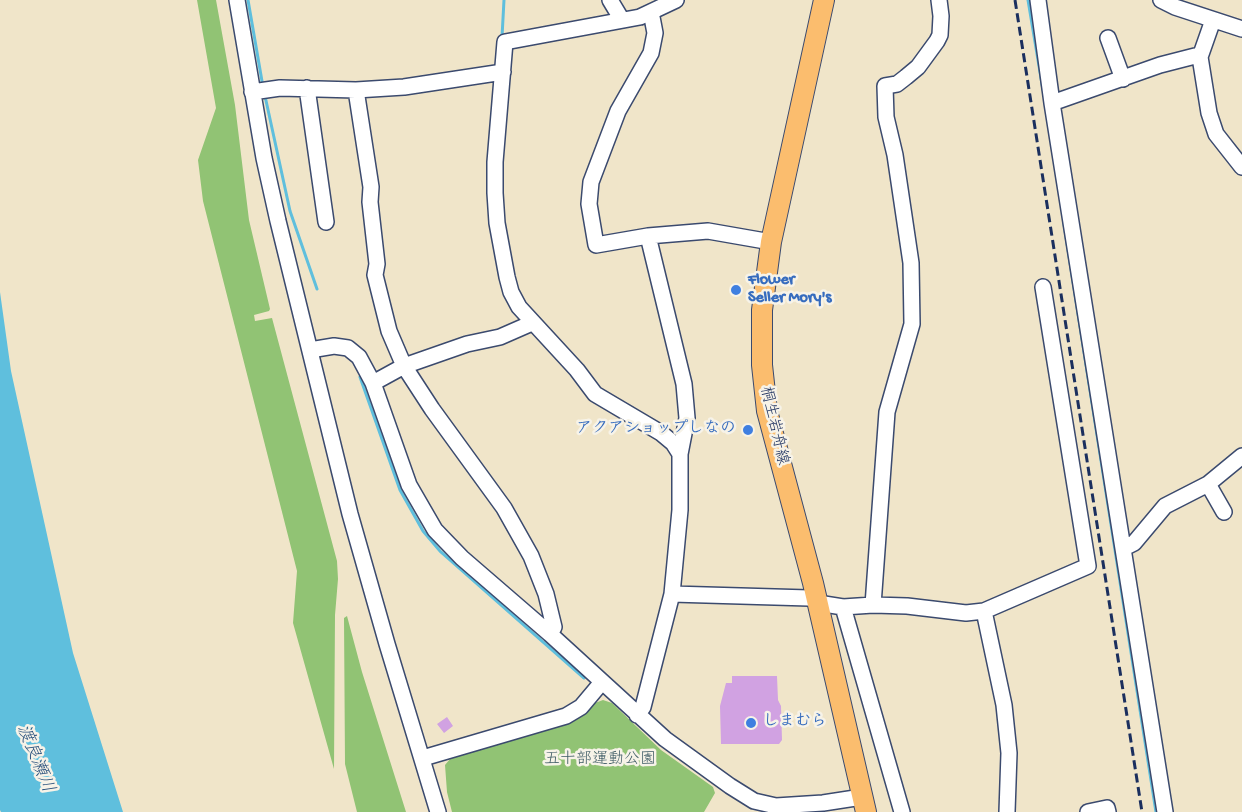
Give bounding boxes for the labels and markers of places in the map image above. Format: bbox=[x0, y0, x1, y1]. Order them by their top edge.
place label: Flower Seller Mory's bbox=[748, 271, 831, 309]
marker: Flower Seller Mory's bbox=[729, 283, 743, 297]
place label: アクアショップしなの bbox=[576, 420, 736, 440]
marker: アクアショップしなの bbox=[741, 423, 755, 437]
place label: しまむら bbox=[763, 713, 827, 733]
marker: しまむら bbox=[744, 716, 758, 730]

